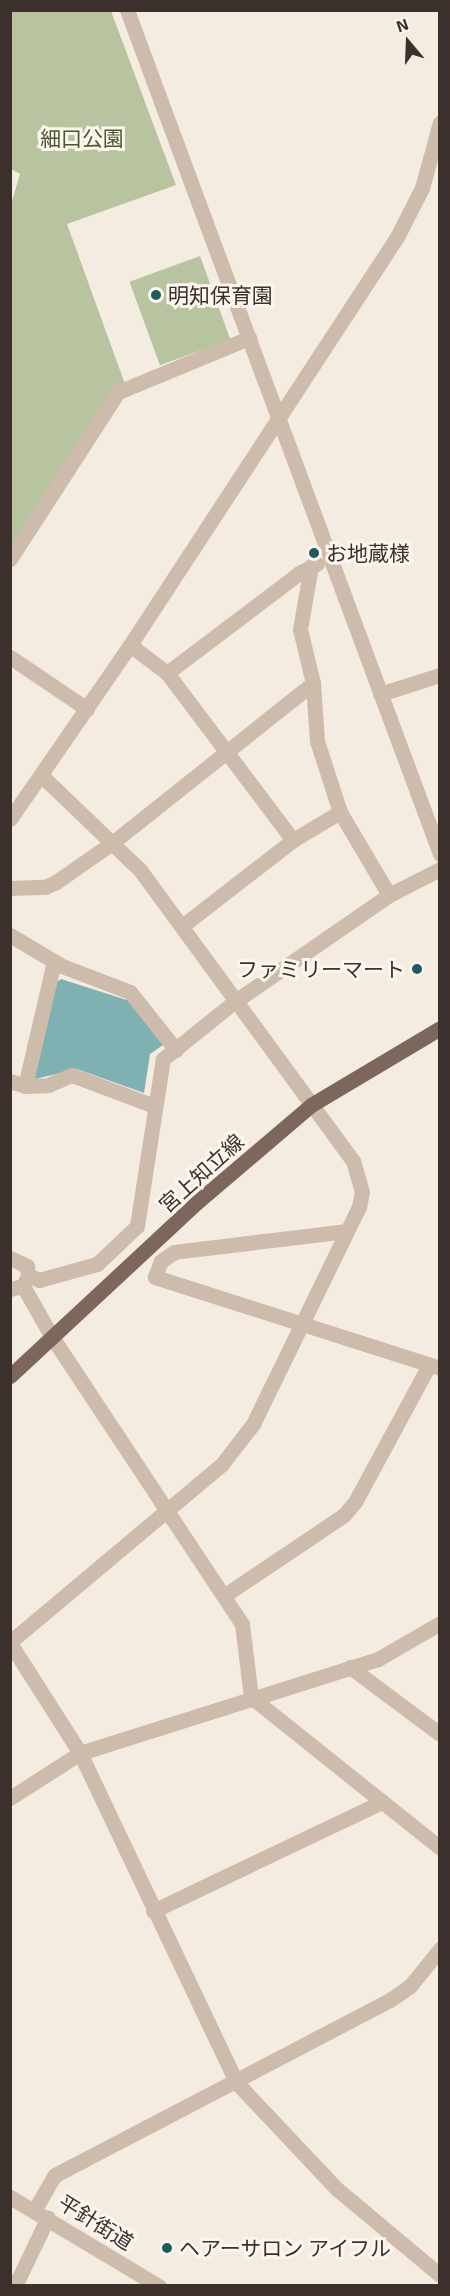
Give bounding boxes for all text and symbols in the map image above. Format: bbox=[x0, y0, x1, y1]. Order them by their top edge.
north arrow bbox=[378, 12, 438, 72]
text: N bbox=[393, 14, 411, 35]
park label: 細口公園 bbox=[40, 125, 124, 151]
place label: 明知保育園 bbox=[168, 282, 273, 308]
marker: 明知保育園 bbox=[149, 288, 163, 302]
place label: お地蔵様 bbox=[326, 540, 410, 566]
marker: お地蔵様 bbox=[307, 546, 321, 560]
place label: ファミリーマート bbox=[237, 956, 405, 982]
marker: ファミリーマート bbox=[410, 962, 424, 976]
street label: 宮上知立線 bbox=[154, 1129, 248, 1217]
street label: 平針街道 bbox=[54, 2189, 138, 2255]
place label: ヘアーサロン アイフル bbox=[179, 2235, 392, 2261]
marker: ヘアーサロン アイフル bbox=[160, 2241, 174, 2255]

